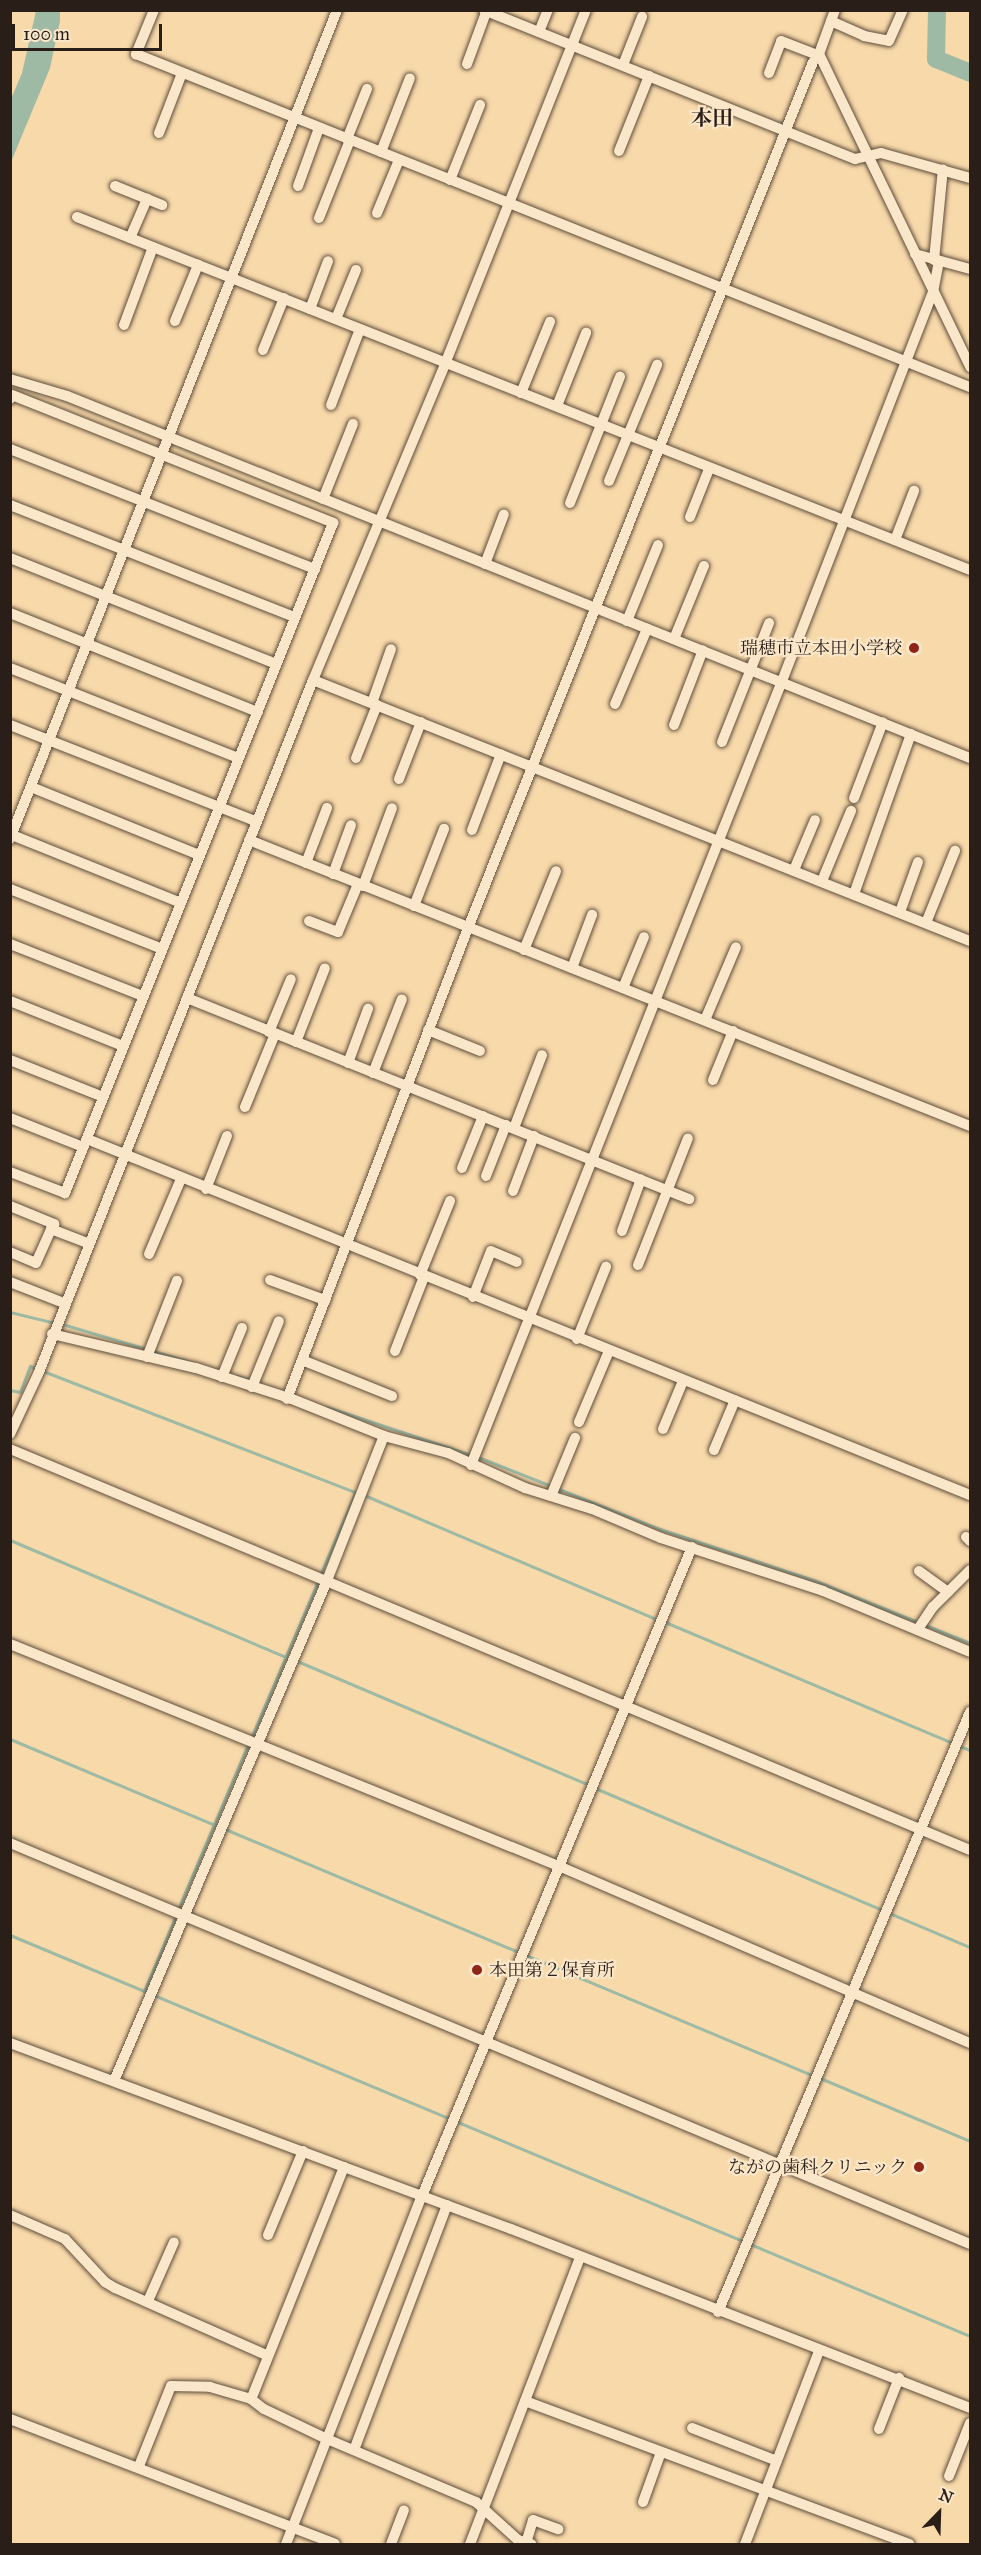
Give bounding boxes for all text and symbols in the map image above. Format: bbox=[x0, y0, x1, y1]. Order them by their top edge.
scale bar bbox=[15, 12, 165, 50]
text: 100 m bbox=[23, 23, 70, 45]
district label: 本田 bbox=[691, 105, 733, 131]
place label: 瑞穂市立本田小学校 bbox=[740, 637, 902, 659]
marker: 瑞穂市立本田小学校 bbox=[907, 641, 921, 655]
place label: 本田第２保育所 bbox=[489, 1959, 615, 1981]
marker: 本田第２保育所 bbox=[470, 1963, 484, 1977]
place label: ながの歯科クリニック bbox=[727, 2156, 907, 2178]
marker: ながの歯科クリニック bbox=[912, 2160, 926, 2174]
north arrow bbox=[909, 2483, 969, 2543]
text: N bbox=[936, 2485, 956, 2507]

